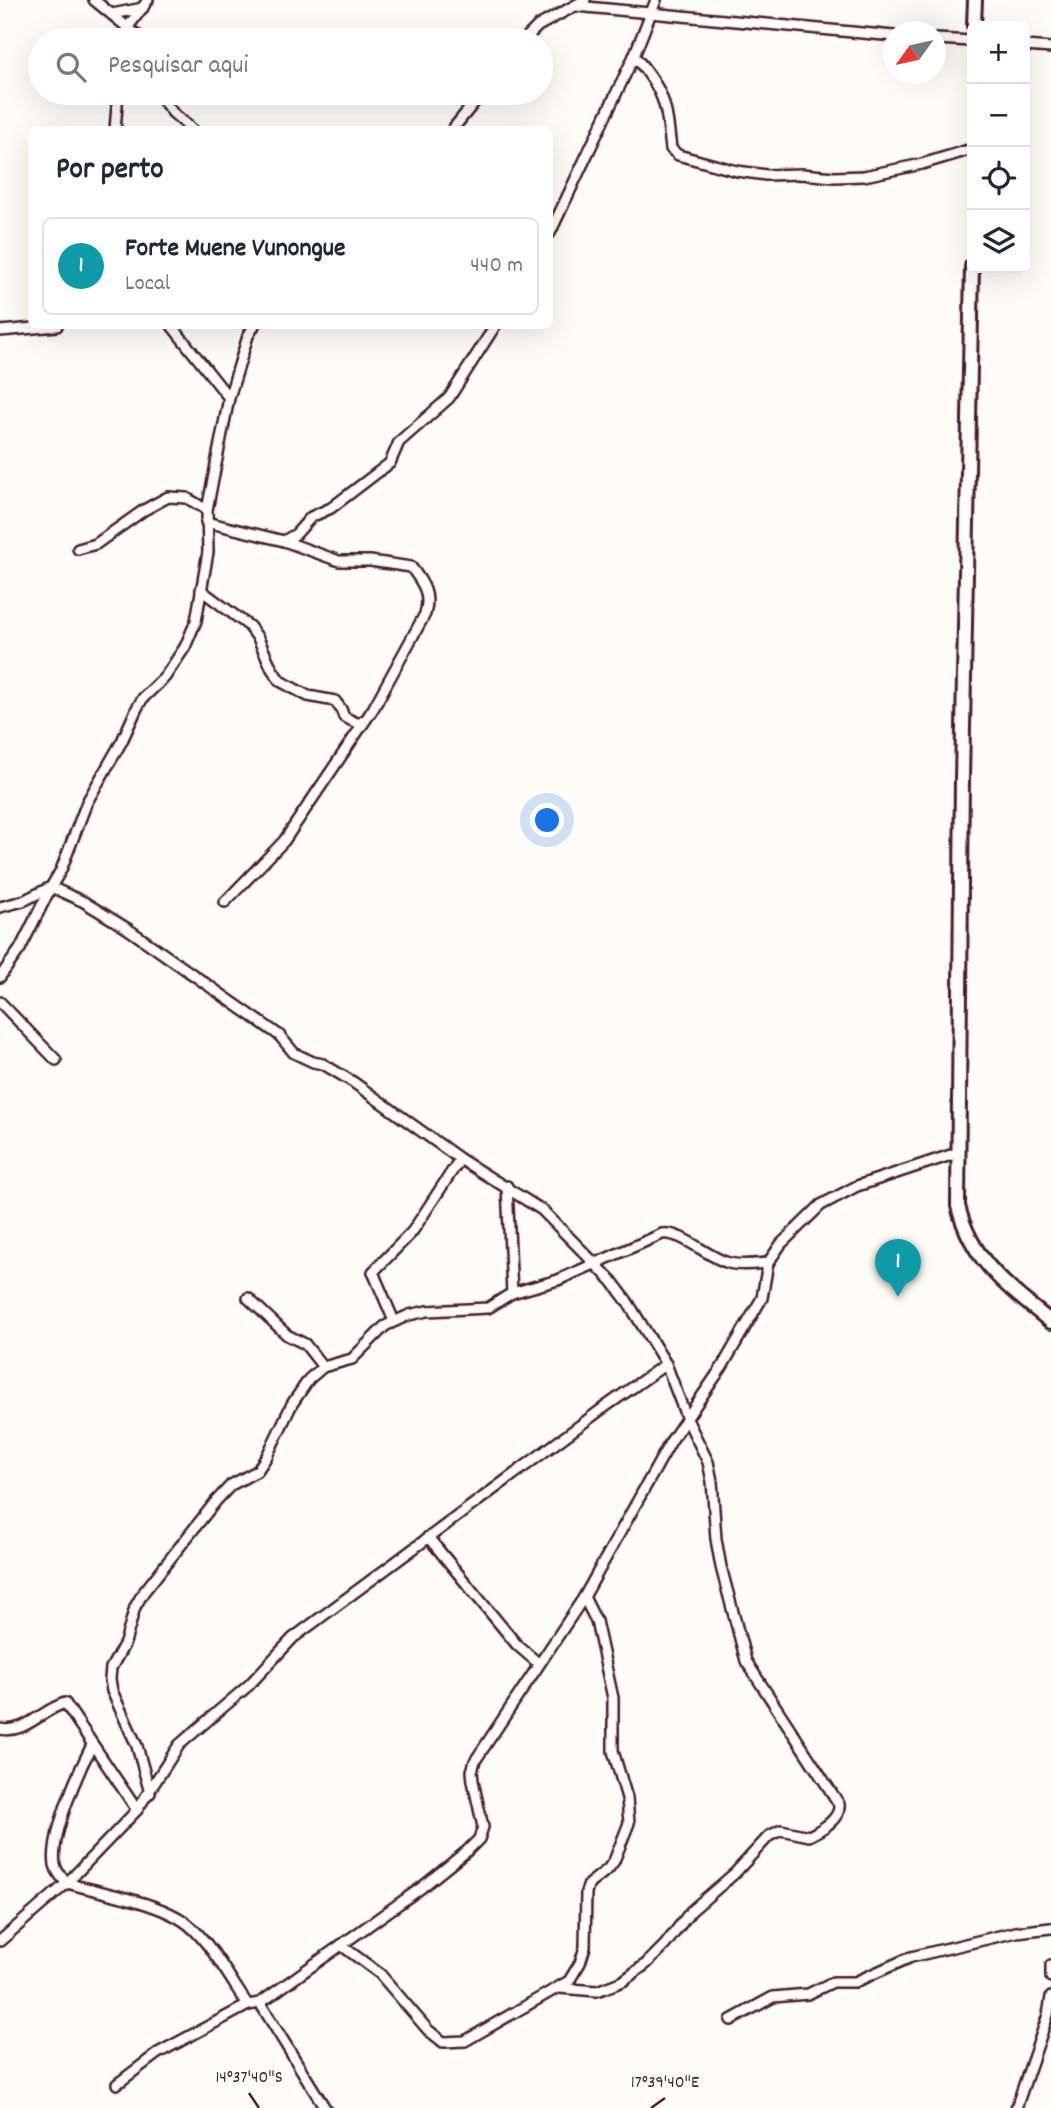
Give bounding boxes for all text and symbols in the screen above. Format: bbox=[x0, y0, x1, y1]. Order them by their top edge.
north arrow bbox=[883, 21, 946, 84]
map controls bbox=[967, 21, 1030, 273]
button: + bbox=[967, 21, 1030, 84]
search box bbox=[28, 28, 553, 105]
icon: search bbox=[52, 48, 90, 86]
text: Pesquisar aqui bbox=[108, 48, 248, 85]
button: − bbox=[967, 84, 1030, 147]
button: locate bbox=[967, 147, 1030, 210]
text: Por perto bbox=[56, 150, 164, 193]
button: layers bbox=[967, 210, 1030, 273]
text: Forte Muene Vunongue bbox=[125, 231, 345, 268]
text: 1 bbox=[78, 250, 84, 283]
text: 440 m bbox=[470, 250, 523, 283]
text: Local bbox=[125, 268, 170, 301]
your location bbox=[530, 803, 564, 837]
pin: 1 bbox=[875, 1239, 921, 1297]
text: 14°37'40"S bbox=[215, 2066, 283, 2091]
text: 17°39'40"E bbox=[631, 2071, 699, 2096]

